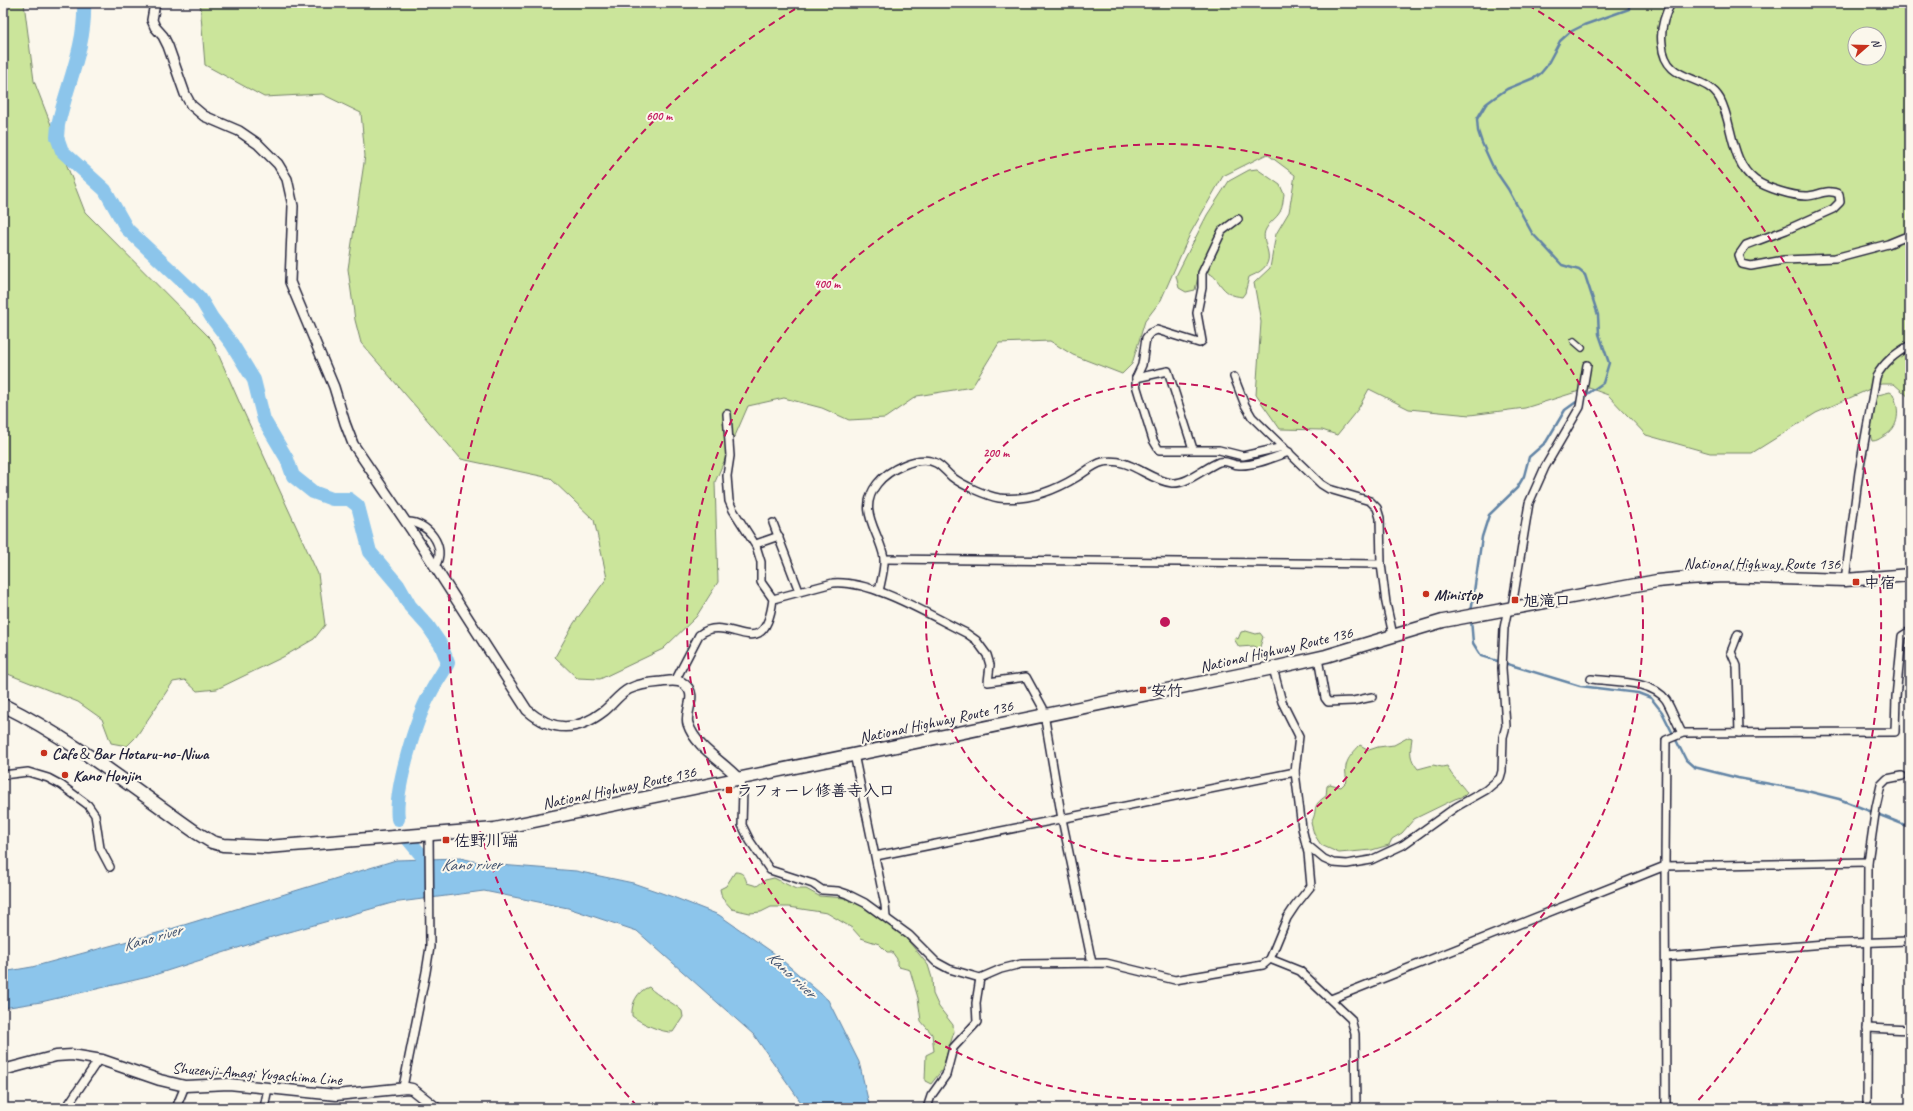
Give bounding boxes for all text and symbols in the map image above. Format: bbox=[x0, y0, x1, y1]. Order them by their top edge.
north arrow bbox=[1847, 26, 1887, 66]
text: N bbox=[1869, 37, 1885, 50]
text: 600 m bbox=[646, 108, 673, 124]
text: 400 m bbox=[814, 276, 841, 292]
text: 200 m bbox=[983, 445, 1010, 461]
street label: National Highway Route 136 bbox=[1684, 554, 1841, 574]
place label: 中宿 bbox=[1864, 573, 1896, 593]
marker: 中宿 bbox=[1851, 577, 1861, 587]
place label: Ministop bbox=[1434, 585, 1483, 605]
marker: Ministop bbox=[1421, 589, 1431, 599]
place label: 旭滝口 bbox=[1523, 591, 1571, 611]
marker: 旭滝口 bbox=[1510, 595, 1520, 605]
centre of rings bbox=[1158, 615, 1172, 629]
street label: National Highway Route 136 bbox=[1198, 622, 1355, 677]
place label: 安竹 bbox=[1151, 681, 1183, 701]
marker: 安竹 bbox=[1138, 685, 1148, 695]
street label: National Highway Route 136 bbox=[858, 696, 1016, 748]
place label: Cafe＆Bar Hotaru-no-Niwa bbox=[52, 744, 210, 764]
marker: Cafe＆Bar Hotaru-no-Niwa bbox=[39, 748, 49, 758]
street label: National Highway Route 136 bbox=[541, 762, 699, 814]
place label: Kano Honjin bbox=[73, 766, 141, 786]
marker: Kano Honjin bbox=[60, 770, 70, 780]
place label: ラフォーレ修善寺入口 bbox=[737, 781, 895, 801]
marker: ラフォーレ修善寺入口 bbox=[724, 785, 734, 795]
place label: 佐野川端 bbox=[454, 831, 518, 851]
marker: 佐野川端 bbox=[441, 835, 451, 845]
water label: Kano river bbox=[441, 853, 504, 876]
water label: Kano river bbox=[121, 918, 186, 956]
water label: Kano river bbox=[763, 946, 823, 1004]
street label: Shuzenji-Amagi Yugashima Line bbox=[171, 1058, 344, 1090]

